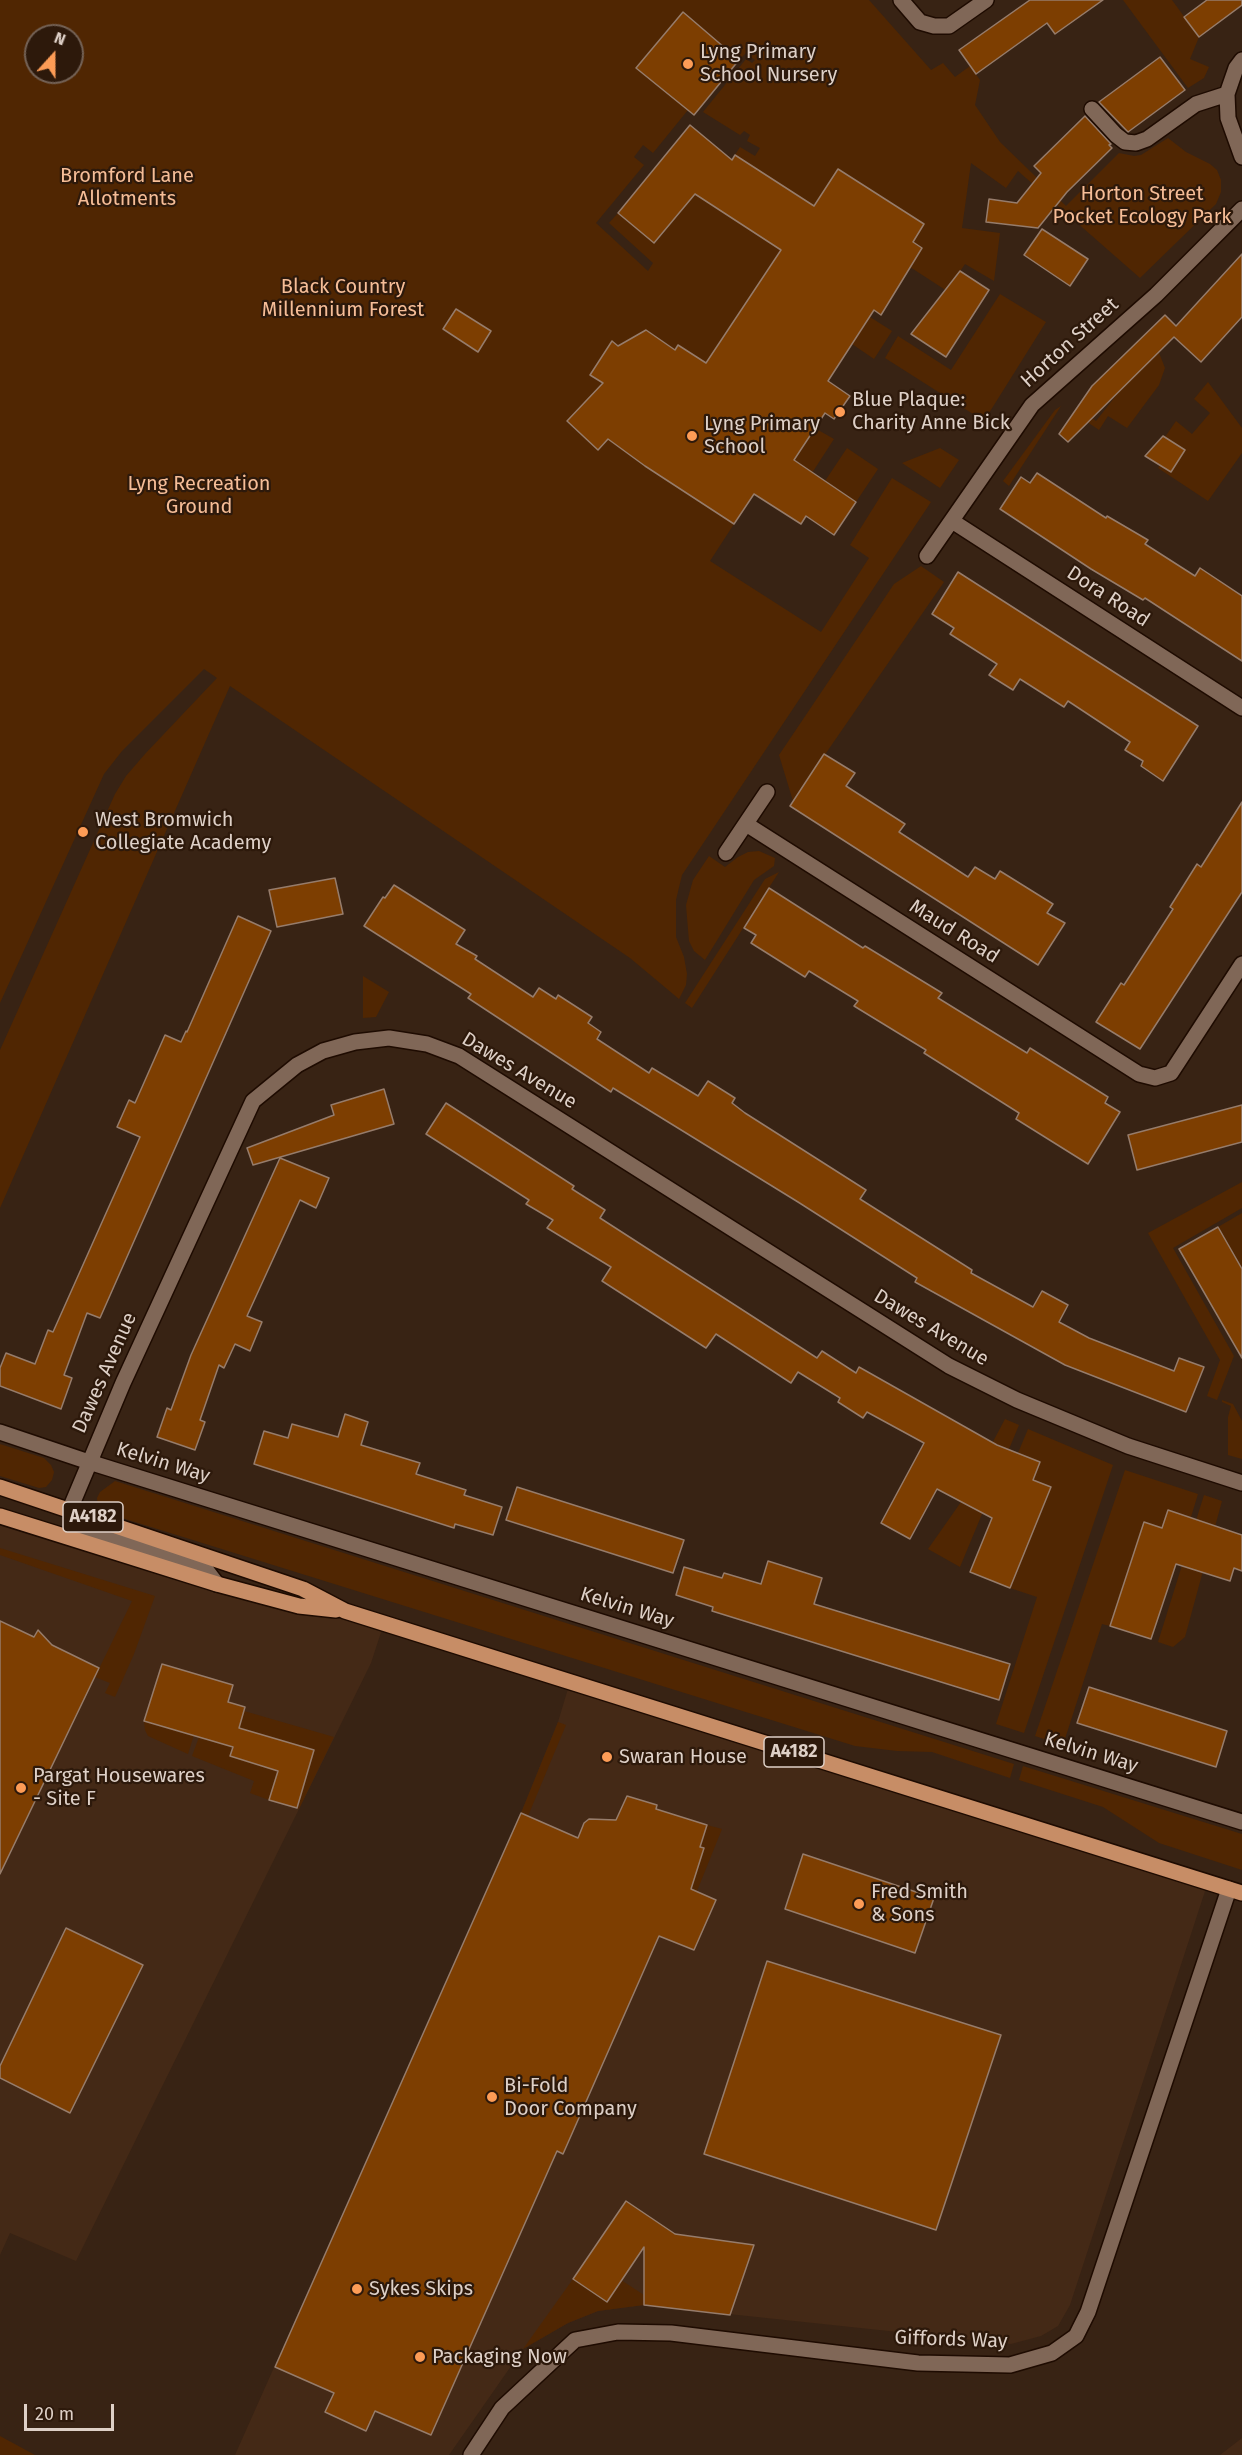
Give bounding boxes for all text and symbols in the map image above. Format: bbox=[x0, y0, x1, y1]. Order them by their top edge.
north arrow bbox=[24, 24, 84, 84]
text: N bbox=[52, 28, 68, 49]
place label: Lyng Primary School Nursery bbox=[700, 40, 837, 87]
marker: Lyng Primary School Nursery bbox=[681, 57, 695, 71]
park label: Bromford Lane Allotments bbox=[60, 164, 194, 211]
park label: Horton Street Pocket Ecology Park bbox=[1052, 182, 1232, 229]
park label: Black Country Millennium Forest bbox=[262, 275, 424, 322]
street label: Horton Street bbox=[1016, 293, 1124, 393]
place label: Blue Plaque: Charity Anne Bick bbox=[852, 388, 1010, 435]
marker: Blue Plaque: Charity Anne Bick bbox=[833, 405, 847, 419]
place label: Lyng Primary School bbox=[704, 412, 820, 459]
marker: Lyng Primary School bbox=[685, 429, 699, 443]
park label: Lyng Recreation Ground bbox=[127, 472, 271, 519]
street label: Dora Road bbox=[1062, 561, 1154, 633]
place label: West Bromwich Collegiate Academy bbox=[95, 808, 271, 855]
marker: West Bromwich Collegiate Academy bbox=[76, 825, 90, 839]
street label: Maud Road bbox=[905, 895, 1003, 969]
street label: Dawes Avenue bbox=[457, 1027, 581, 1115]
street label: Dawes Avenue bbox=[869, 1284, 993, 1372]
street label: Dawes Avenue bbox=[68, 1309, 142, 1437]
street label: Kelvin Way bbox=[113, 1437, 213, 1489]
road number: A4182 bbox=[63, 1502, 123, 1532]
street label: Kelvin Way bbox=[577, 1582, 677, 1634]
street label: Kelvin Way bbox=[1041, 1727, 1141, 1779]
road number: A4182 bbox=[764, 1737, 824, 1767]
place label: Swaran House bbox=[619, 1745, 747, 1769]
marker: Swaran House bbox=[600, 1750, 614, 1764]
place label: Pargat Housewares - Site F bbox=[33, 1764, 205, 1811]
marker: Pargat Housewares - Site F bbox=[14, 1781, 28, 1795]
place label: Fred Smith & Sons bbox=[871, 1880, 968, 1927]
marker: Fred Smith & Sons bbox=[852, 1897, 866, 1911]
place label: Bi-Fold Door Company bbox=[504, 2074, 637, 2121]
marker: Bi-Fold Door Company bbox=[485, 2090, 499, 2104]
place label: Sykes Skips bbox=[369, 2277, 473, 2301]
marker: Sykes Skips bbox=[350, 2282, 364, 2296]
street label: Giffords Way bbox=[894, 2326, 1008, 2354]
place label: Packaging Now bbox=[432, 2345, 567, 2369]
marker: Packaging Now bbox=[413, 2350, 427, 2364]
scale bar bbox=[27, 2392, 117, 2430]
text: 20 m bbox=[35, 2403, 74, 2425]

